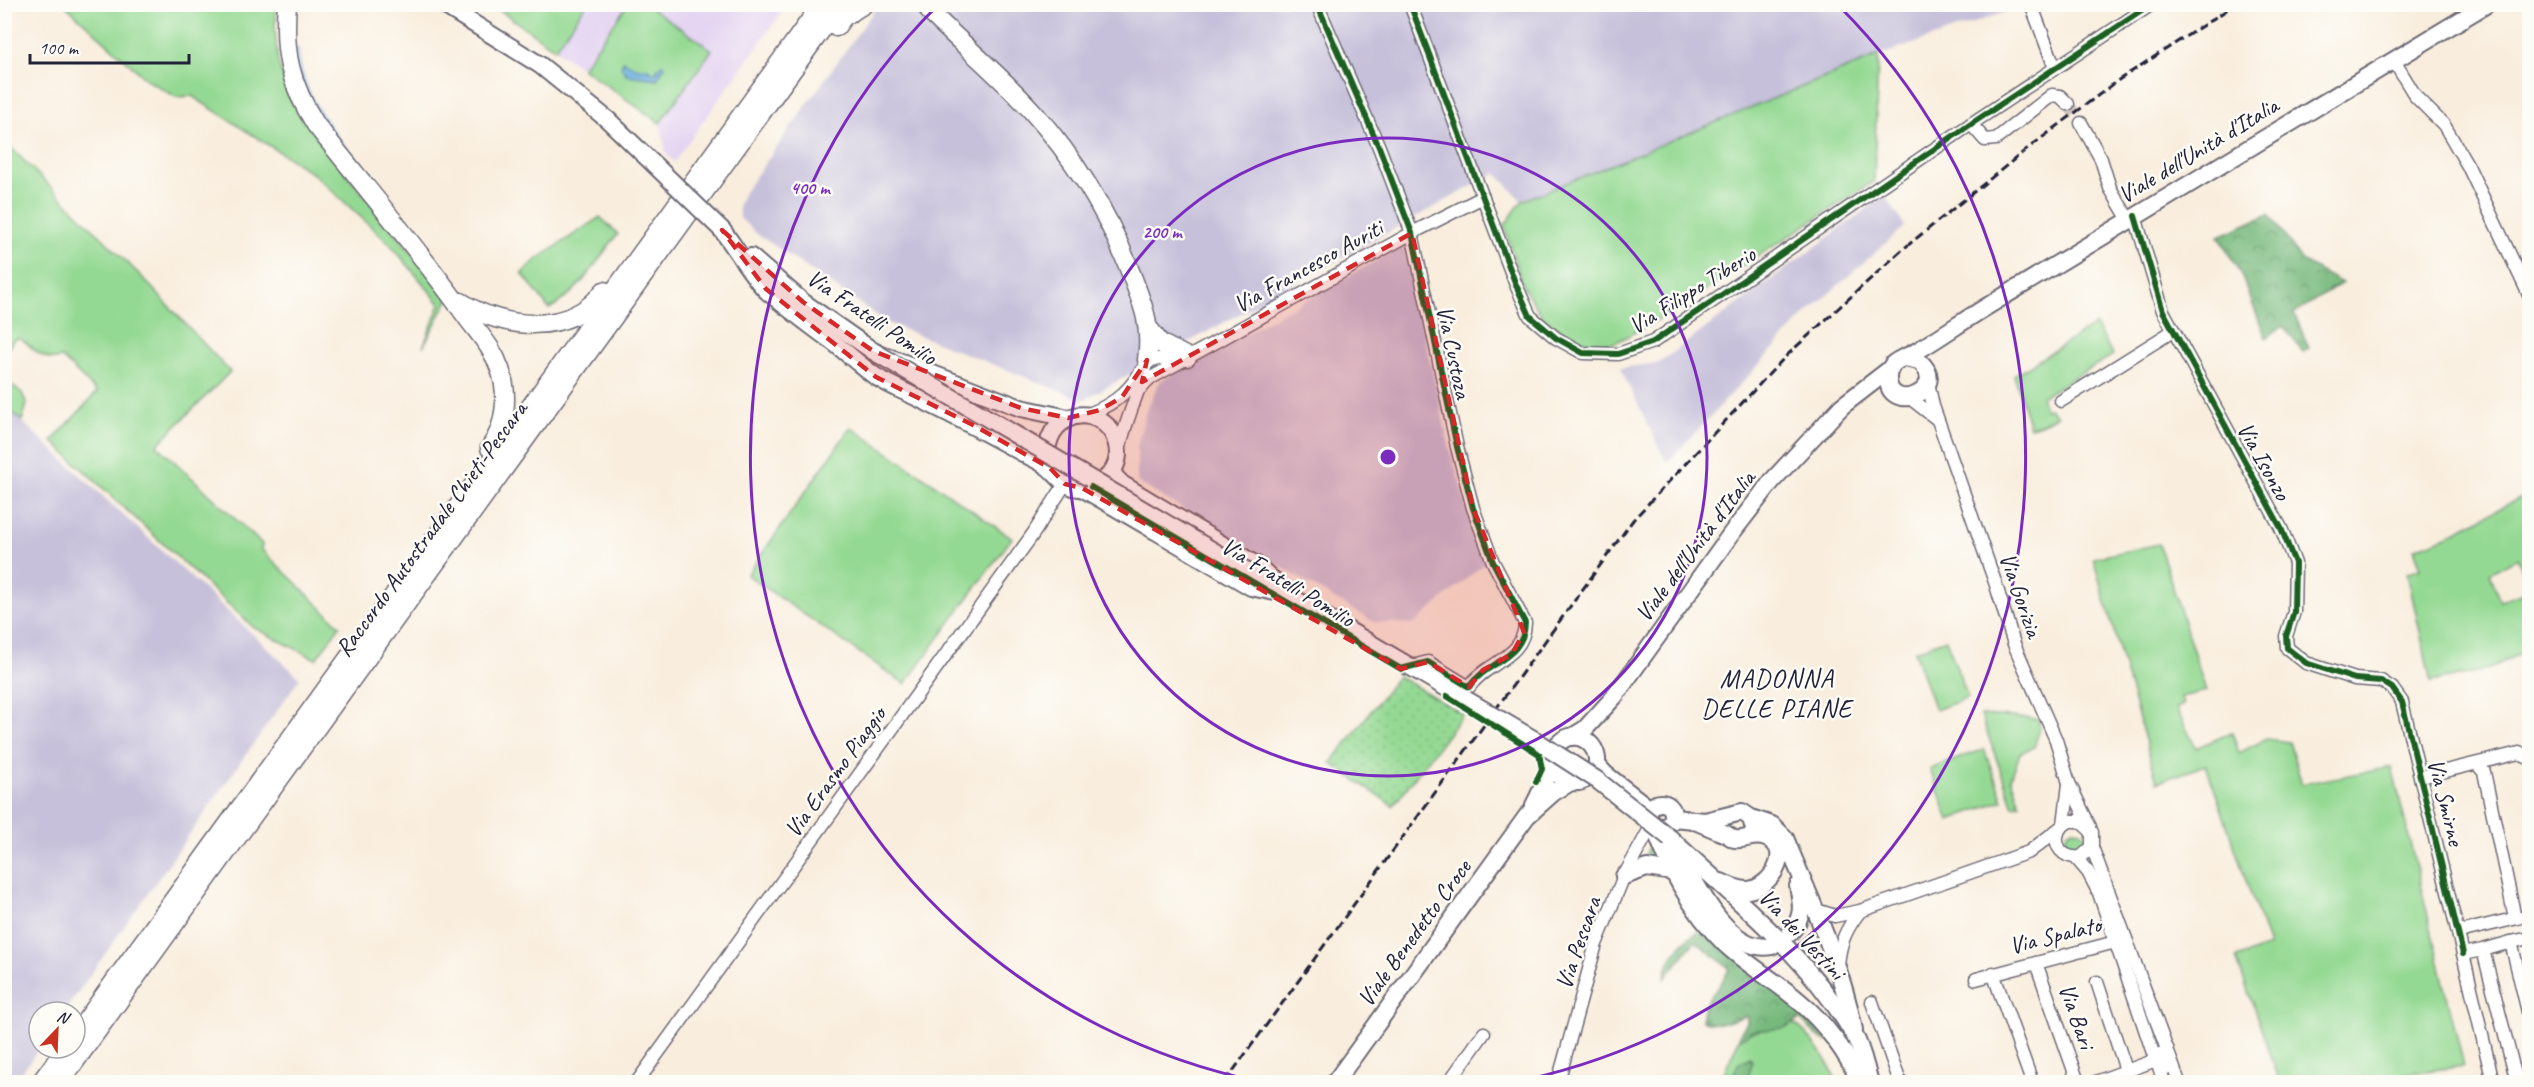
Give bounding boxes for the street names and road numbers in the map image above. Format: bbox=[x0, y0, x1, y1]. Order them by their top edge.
street label: Viale dell'Unità d'Italia bbox=[2112, 89, 2285, 210]
street label: Via Francesco Auriti bbox=[1228, 211, 1390, 319]
street label: Via Filippo Tiberio bbox=[1623, 238, 1762, 341]
street label: Via Fratelli Pomilio bbox=[801, 263, 944, 372]
street label: Via Custoza bbox=[1430, 303, 1479, 402]
street label: Raccordo Autostradale Chieti-Pescara bbox=[328, 394, 535, 662]
street label: Via Isonzo bbox=[2230, 417, 2298, 507]
street label: Viale dell'Unità d'Italia bbox=[1628, 463, 1763, 628]
street label: Via Fratelli Pomilio bbox=[1216, 530, 1361, 634]
street label: Via Gorizia bbox=[1993, 549, 2050, 643]
street label: Via Erasmo Piaggio bbox=[778, 699, 894, 843]
street label: Via Smirne bbox=[2421, 755, 2472, 851]
street label: Viale Benedetto Croce bbox=[1351, 852, 1479, 1012]
street label: Via dei Vestini bbox=[1752, 882, 1854, 988]
street label: Via Pescara bbox=[1548, 892, 1608, 993]
street label: Via Spalato bbox=[2006, 909, 2106, 961]
street label: Via Bari bbox=[2052, 979, 2103, 1055]

